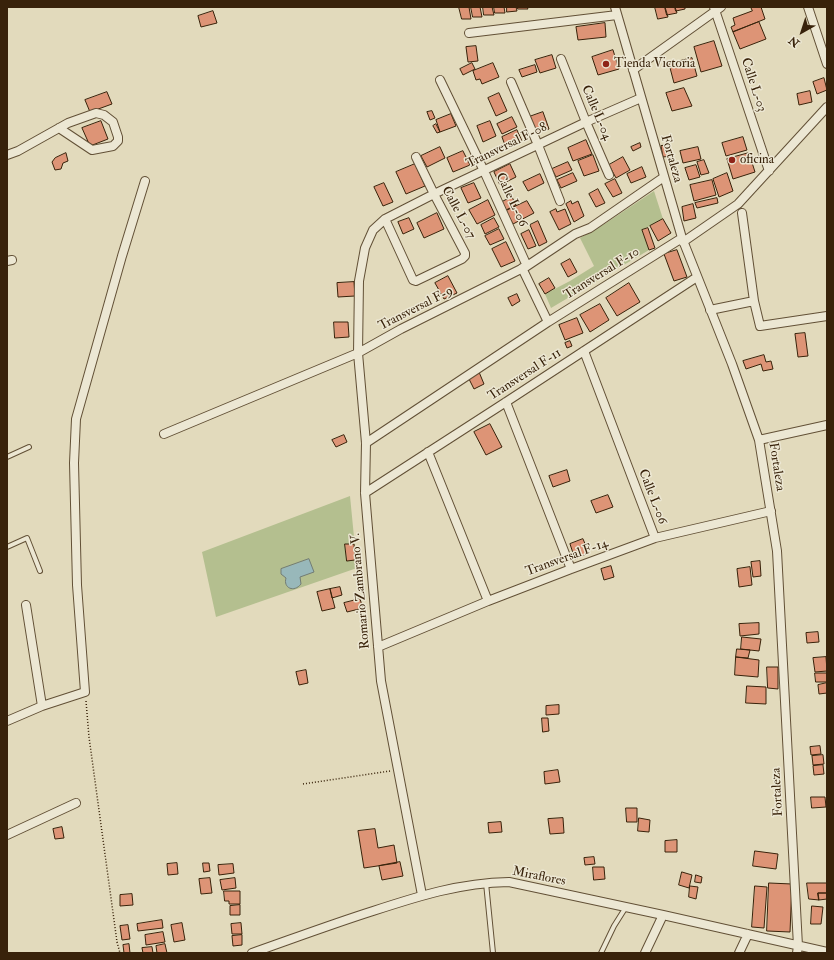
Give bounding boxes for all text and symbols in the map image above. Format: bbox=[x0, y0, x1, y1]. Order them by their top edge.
north arrow bbox=[782, 12, 822, 52]
text: N bbox=[786, 34, 802, 50]
place label: Tienda Victoria bbox=[614, 56, 695, 72]
street label: Calle L-03 bbox=[737, 56, 769, 114]
marker: Tienda Victoria bbox=[601, 59, 611, 69]
street label: Calle L-04 bbox=[577, 83, 615, 143]
street label: Transversal F-08 bbox=[464, 120, 550, 172]
street label: Fortaleza bbox=[657, 133, 685, 185]
place label: oficina bbox=[740, 152, 774, 168]
marker: oficina bbox=[727, 155, 737, 165]
street label: Calle L-06 bbox=[492, 171, 530, 229]
street label: Calle L-07 bbox=[438, 184, 478, 242]
street label: Transversal F-10 bbox=[561, 245, 643, 303]
street label: Transversal F-9 bbox=[376, 284, 456, 334]
street label: Transversal F-11 bbox=[485, 346, 565, 404]
street label: Fortaleza bbox=[764, 442, 788, 492]
street label: Calle L-06 bbox=[634, 467, 670, 527]
street label: Romario Zambrano V. bbox=[348, 532, 374, 650]
street label: Transversal F-14 bbox=[524, 536, 610, 580]
street label: Fortaleza bbox=[769, 767, 787, 817]
street label: Miraflores bbox=[511, 864, 567, 890]

